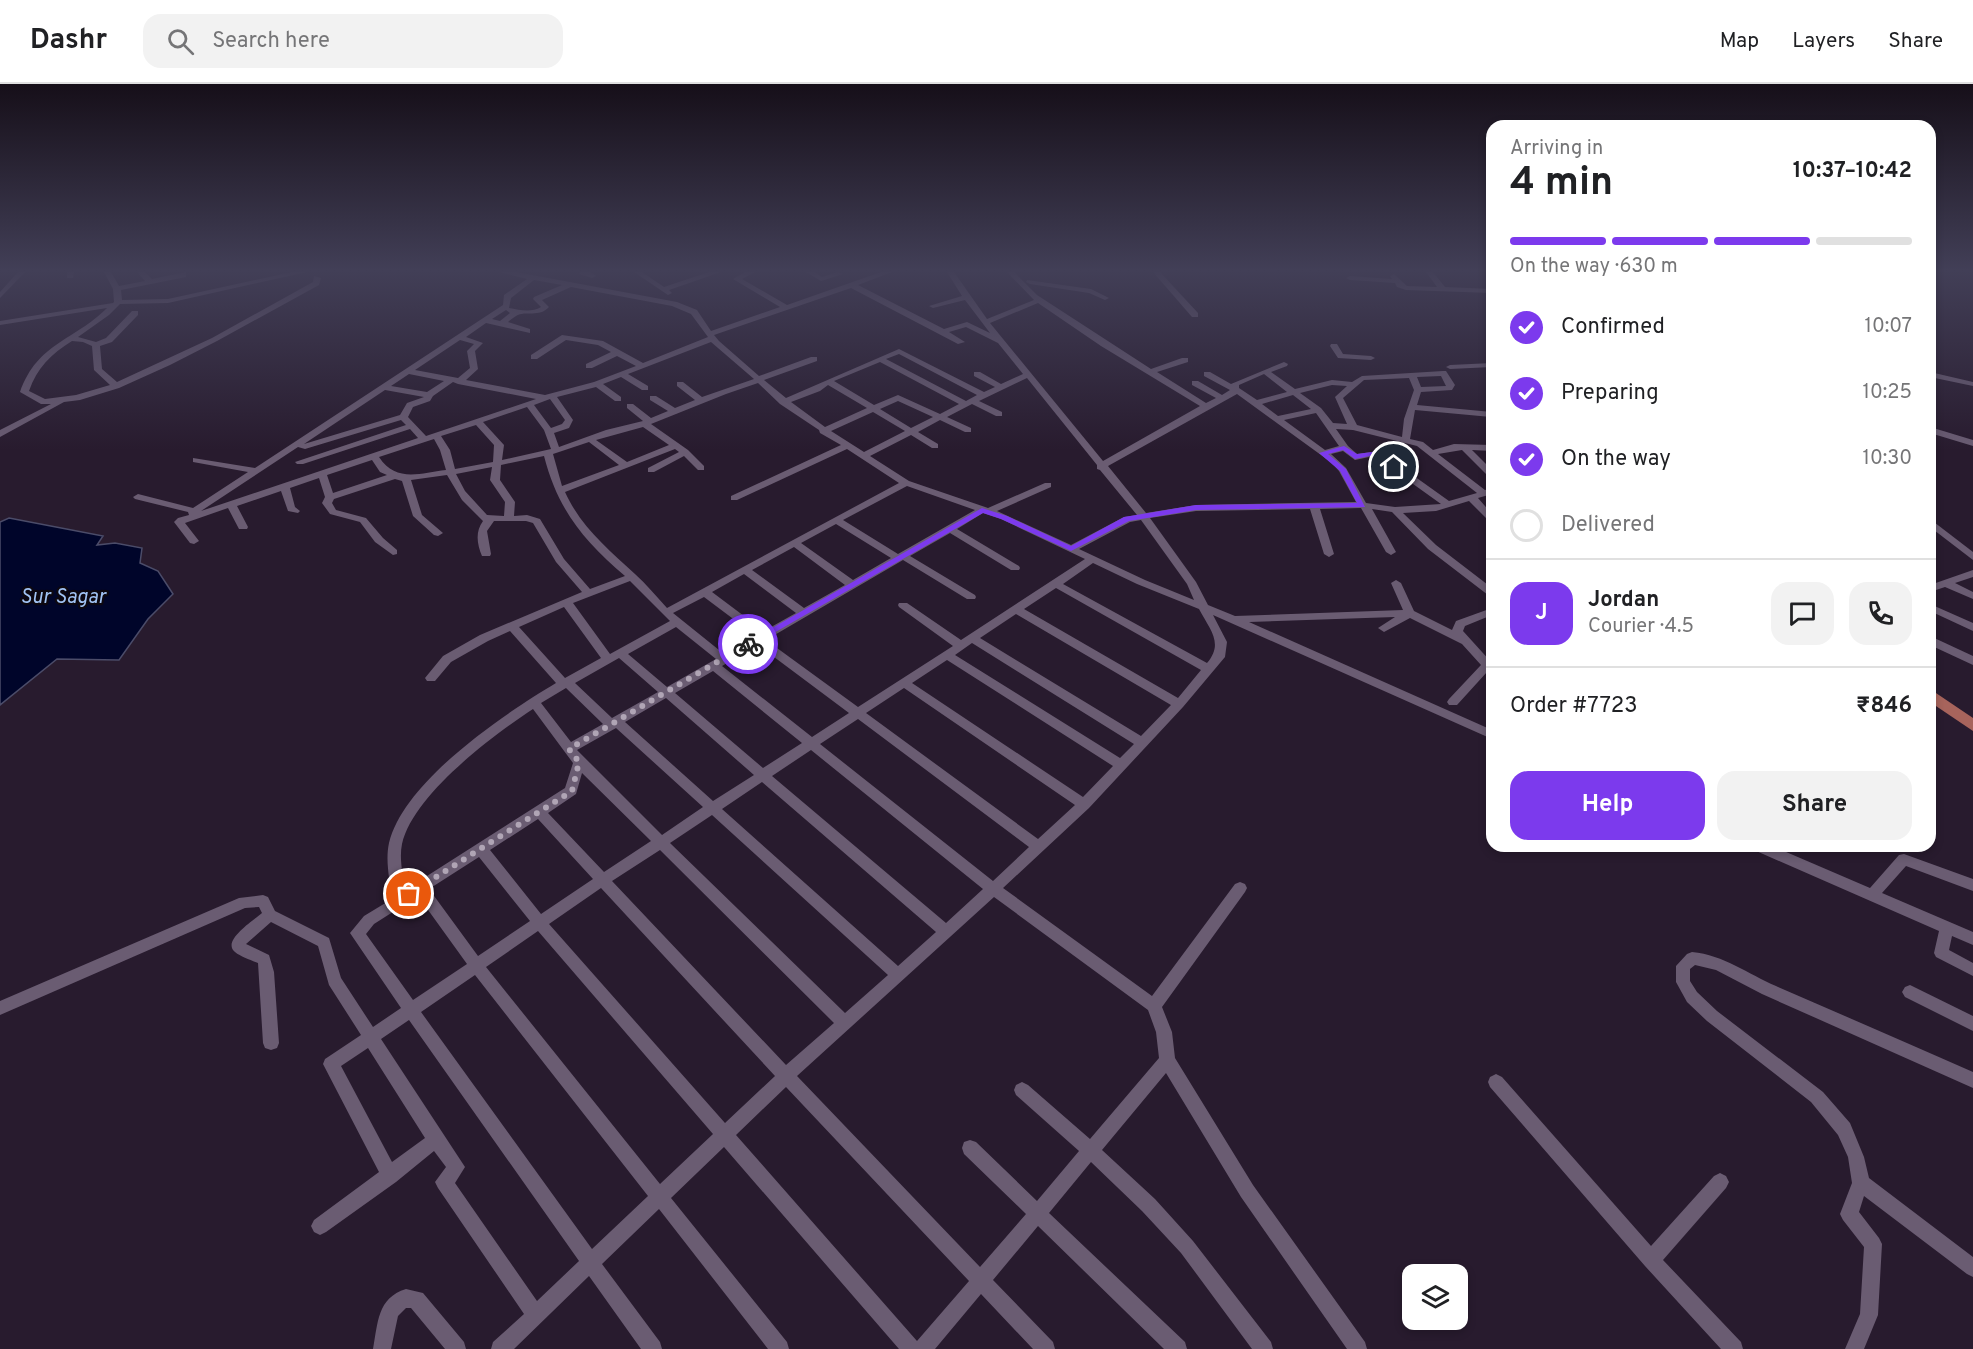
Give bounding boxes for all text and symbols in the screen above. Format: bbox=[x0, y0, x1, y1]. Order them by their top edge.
search box bbox=[143, 14, 563, 68]
text: Dashr bbox=[30, 23, 107, 59]
icon: search bbox=[164, 25, 197, 58]
text: Search here bbox=[212, 28, 330, 55]
text: Map bbox=[1720, 28, 1759, 55]
text: Layers bbox=[1792, 28, 1855, 55]
text: Share bbox=[1888, 28, 1943, 55]
text: Arriving in bbox=[1510, 136, 1603, 162]
text: 10:37–10:42 bbox=[1793, 158, 1912, 185]
text: 4 min bbox=[1510, 160, 1613, 209]
text: On the way · 630 m bbox=[1510, 254, 1678, 280]
icon: check bbox=[1510, 311, 1543, 344]
text: Confirmed bbox=[1561, 314, 1665, 341]
text: 10:07 bbox=[1865, 314, 1912, 340]
icon: check bbox=[1510, 377, 1543, 410]
text: Preparing bbox=[1561, 380, 1659, 407]
text: 10:25 bbox=[1863, 380, 1912, 406]
pin bbox=[1368, 441, 1419, 492]
icon: check bbox=[1510, 443, 1543, 476]
text: On the way bbox=[1561, 446, 1671, 473]
text: 10:30 bbox=[1863, 446, 1912, 472]
icon: home bbox=[1377, 450, 1410, 483]
text: Delivered bbox=[1561, 512, 1655, 539]
button: chat bbox=[1771, 582, 1834, 645]
button: phone bbox=[1849, 582, 1912, 645]
water label: Sur Sagar bbox=[20, 585, 107, 611]
text: Jordan bbox=[1588, 587, 1659, 614]
text: J bbox=[1535, 600, 1548, 627]
courier bbox=[718, 614, 778, 674]
text: Courier · 4.5 bbox=[1588, 614, 1694, 640]
icon: bike bbox=[732, 628, 765, 661]
text: Order #7723 bbox=[1510, 693, 1637, 720]
text: ₹846 bbox=[1856, 693, 1912, 720]
button: Help bbox=[1510, 771, 1705, 840]
button: Share bbox=[1717, 771, 1912, 840]
pin bbox=[383, 868, 434, 919]
icon: bag bbox=[392, 877, 425, 910]
map controls bbox=[1402, 1264, 1468, 1330]
button: layers bbox=[1402, 1264, 1468, 1330]

